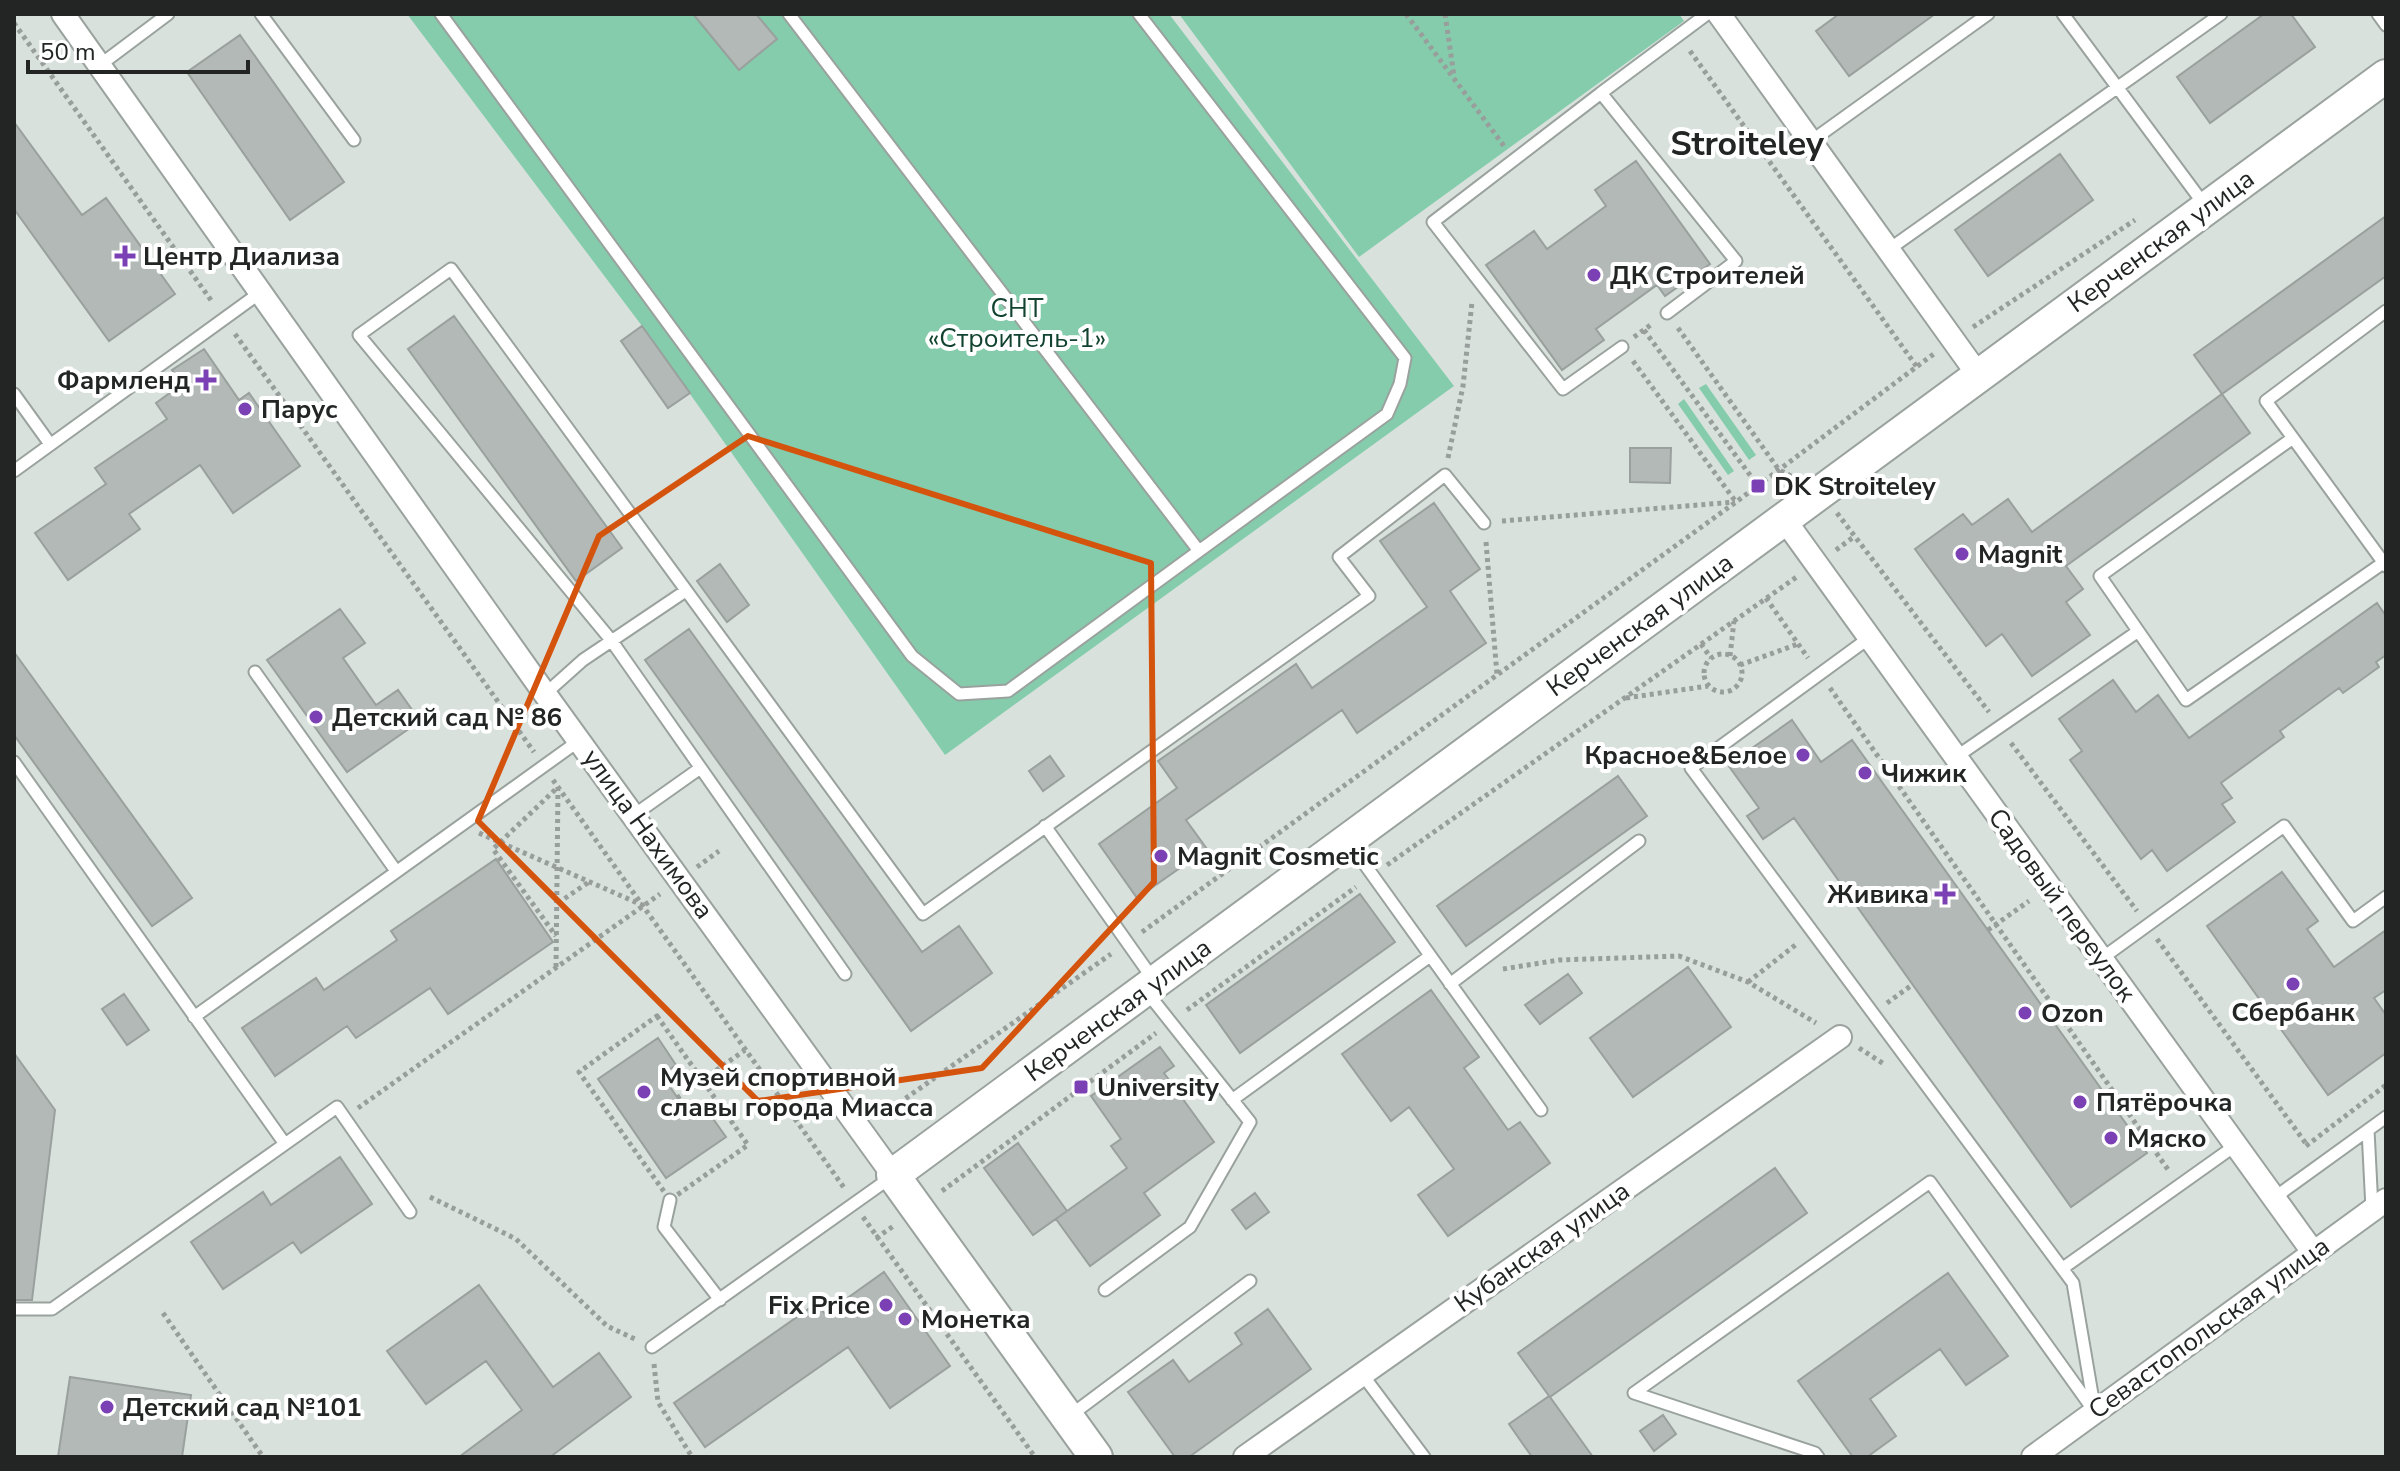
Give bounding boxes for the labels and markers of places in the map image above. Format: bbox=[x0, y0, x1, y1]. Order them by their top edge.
place label: Центр Диализа bbox=[143, 239, 340, 274]
marker: Центр Диализа bbox=[114, 245, 136, 267]
place label: ДК Строителей bbox=[1610, 258, 1805, 293]
marker: ДК Строителей bbox=[1585, 266, 1603, 284]
place label: Фармленд bbox=[57, 363, 190, 398]
marker: Фармленд bbox=[197, 371, 215, 389]
place label: Парус bbox=[261, 392, 338, 427]
marker: Парус bbox=[236, 400, 254, 418]
place label: DK Stroiteley bbox=[1774, 469, 1936, 504]
marker: DK Stroiteley bbox=[1749, 477, 1767, 495]
place label: Magnit bbox=[1978, 537, 2063, 572]
marker: Magnit bbox=[1953, 545, 1971, 563]
place label: Детский сад № 86 bbox=[332, 700, 562, 735]
marker: Детский сад № 86 bbox=[307, 708, 325, 726]
place label: Красное&Белое bbox=[1585, 738, 1787, 773]
marker: Красное&Белое bbox=[1794, 746, 1812, 764]
place label: Чижик bbox=[1881, 756, 1967, 791]
marker: Чижик bbox=[1856, 764, 1874, 782]
place label: Magnit Cosmetic bbox=[1177, 839, 1378, 874]
marker: Magnit Cosmetic bbox=[1152, 847, 1170, 865]
place label: Живика bbox=[1827, 877, 1929, 912]
marker: Живика bbox=[1936, 885, 1954, 903]
marker: Сбербанк bbox=[2284, 975, 2302, 993]
place label: Сбербанк bbox=[2231, 995, 2355, 1030]
place label: Ozon bbox=[2041, 996, 2104, 1031]
marker: Ozon bbox=[2016, 1004, 2034, 1022]
place label: Музей спортивной славы города Миасса bbox=[660, 1060, 934, 1125]
place label: University bbox=[1097, 1070, 1219, 1105]
marker: University bbox=[1072, 1078, 1090, 1096]
marker: Музей спортивной славы города Миасса bbox=[635, 1083, 653, 1101]
place label: Пятёрочка bbox=[2096, 1085, 2233, 1120]
marker: Пятёрочка bbox=[2071, 1093, 2089, 1111]
place label: Мяско bbox=[2127, 1121, 2207, 1156]
marker: Мяско bbox=[2102, 1129, 2120, 1147]
place label: Fix Price bbox=[768, 1288, 870, 1323]
marker: Fix Price bbox=[877, 1296, 895, 1314]
place label: Монетка bbox=[921, 1302, 1031, 1337]
marker: Монетка bbox=[896, 1310, 914, 1328]
place label: Детский сад №101 bbox=[123, 1390, 362, 1425]
marker: Детский сад №101 bbox=[98, 1398, 116, 1416]

